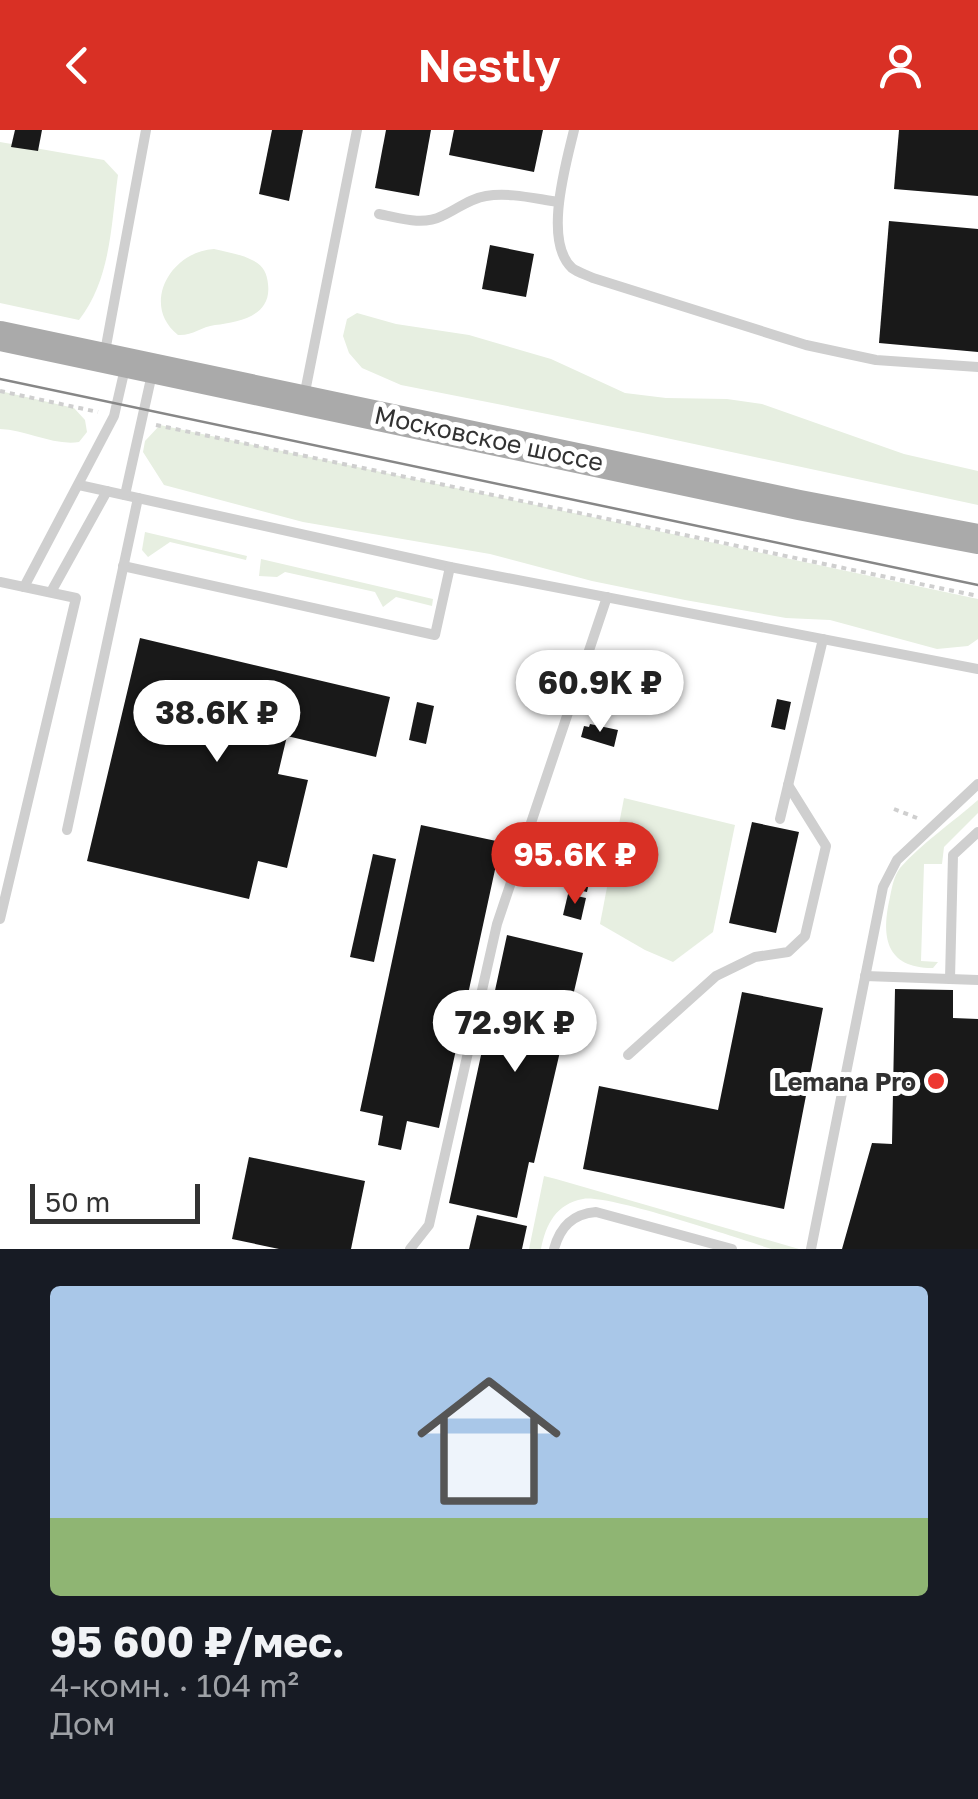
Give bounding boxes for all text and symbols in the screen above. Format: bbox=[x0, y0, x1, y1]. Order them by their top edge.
icon: back bbox=[50, 38, 105, 93]
text: Nestly bbox=[417, 38, 561, 92]
icon: person bbox=[873, 38, 928, 93]
street label: Московское шоссе bbox=[372, 399, 606, 477]
pin: 60.9K ₽ bbox=[508, 650, 692, 735]
text: 60.9K ₽ bbox=[538, 663, 662, 701]
pin: 38.6K ₽ bbox=[125, 680, 309, 765]
text: 38.6K ₽ bbox=[155, 693, 279, 731]
pin: 95.6K ₽ bbox=[483, 822, 667, 907]
text: 95.6K ₽ bbox=[513, 835, 637, 873]
pin: 72.9K ₽ bbox=[423, 990, 607, 1075]
text: 72.9K ₽ bbox=[455, 1003, 575, 1041]
place label: Lemana Pro bbox=[774, 1066, 916, 1097]
marker: Lemana Pro bbox=[925, 1070, 947, 1092]
scale bar bbox=[30, 1179, 200, 1224]
text: 50 m bbox=[45, 1185, 110, 1218]
icon: home bbox=[399, 1351, 579, 1531]
text: 95 600 ₽/мес. bbox=[50, 1616, 345, 1666]
text: 4-комн. · 104 m² bbox=[50, 1666, 299, 1704]
text: Дом bbox=[50, 1704, 115, 1742]

